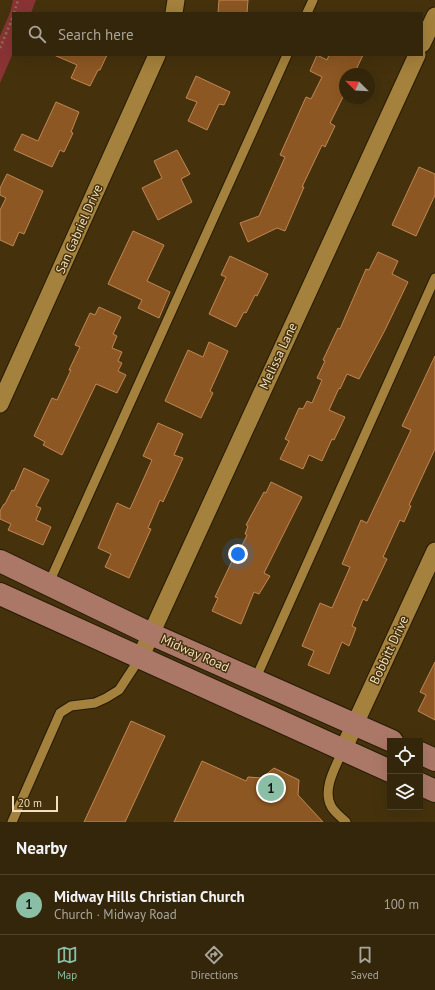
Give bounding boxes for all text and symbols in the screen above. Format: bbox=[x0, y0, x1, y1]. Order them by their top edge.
search box bbox=[12, 12, 423, 56]
icon: search bbox=[26, 23, 48, 45]
text: Search here bbox=[58, 25, 134, 44]
north arrow bbox=[339, 68, 375, 104]
street label: San Gabriel Drive bbox=[52, 182, 106, 276]
street label: Melissa Lane bbox=[255, 320, 301, 392]
your location bbox=[228, 544, 248, 564]
street label: Bobbitt Drive bbox=[366, 613, 412, 687]
street label: Midway Road bbox=[158, 630, 232, 676]
map controls bbox=[387, 738, 423, 810]
button: locate bbox=[387, 738, 423, 774]
pin: 1 bbox=[258, 773, 284, 803]
button: layers bbox=[387, 774, 423, 810]
scale bar bbox=[12, 794, 58, 813]
text: 20 m bbox=[18, 796, 42, 810]
text: Nearby bbox=[16, 837, 67, 859]
text: Midway Hills Christian Church bbox=[54, 887, 245, 906]
text: 1 bbox=[25, 896, 33, 913]
text: 100 m bbox=[384, 896, 419, 913]
text: Church · Midway Road bbox=[54, 906, 177, 923]
tab: Map bbox=[56, 944, 78, 982]
tab: Directions bbox=[191, 944, 238, 982]
tab: Saved bbox=[351, 944, 379, 982]

